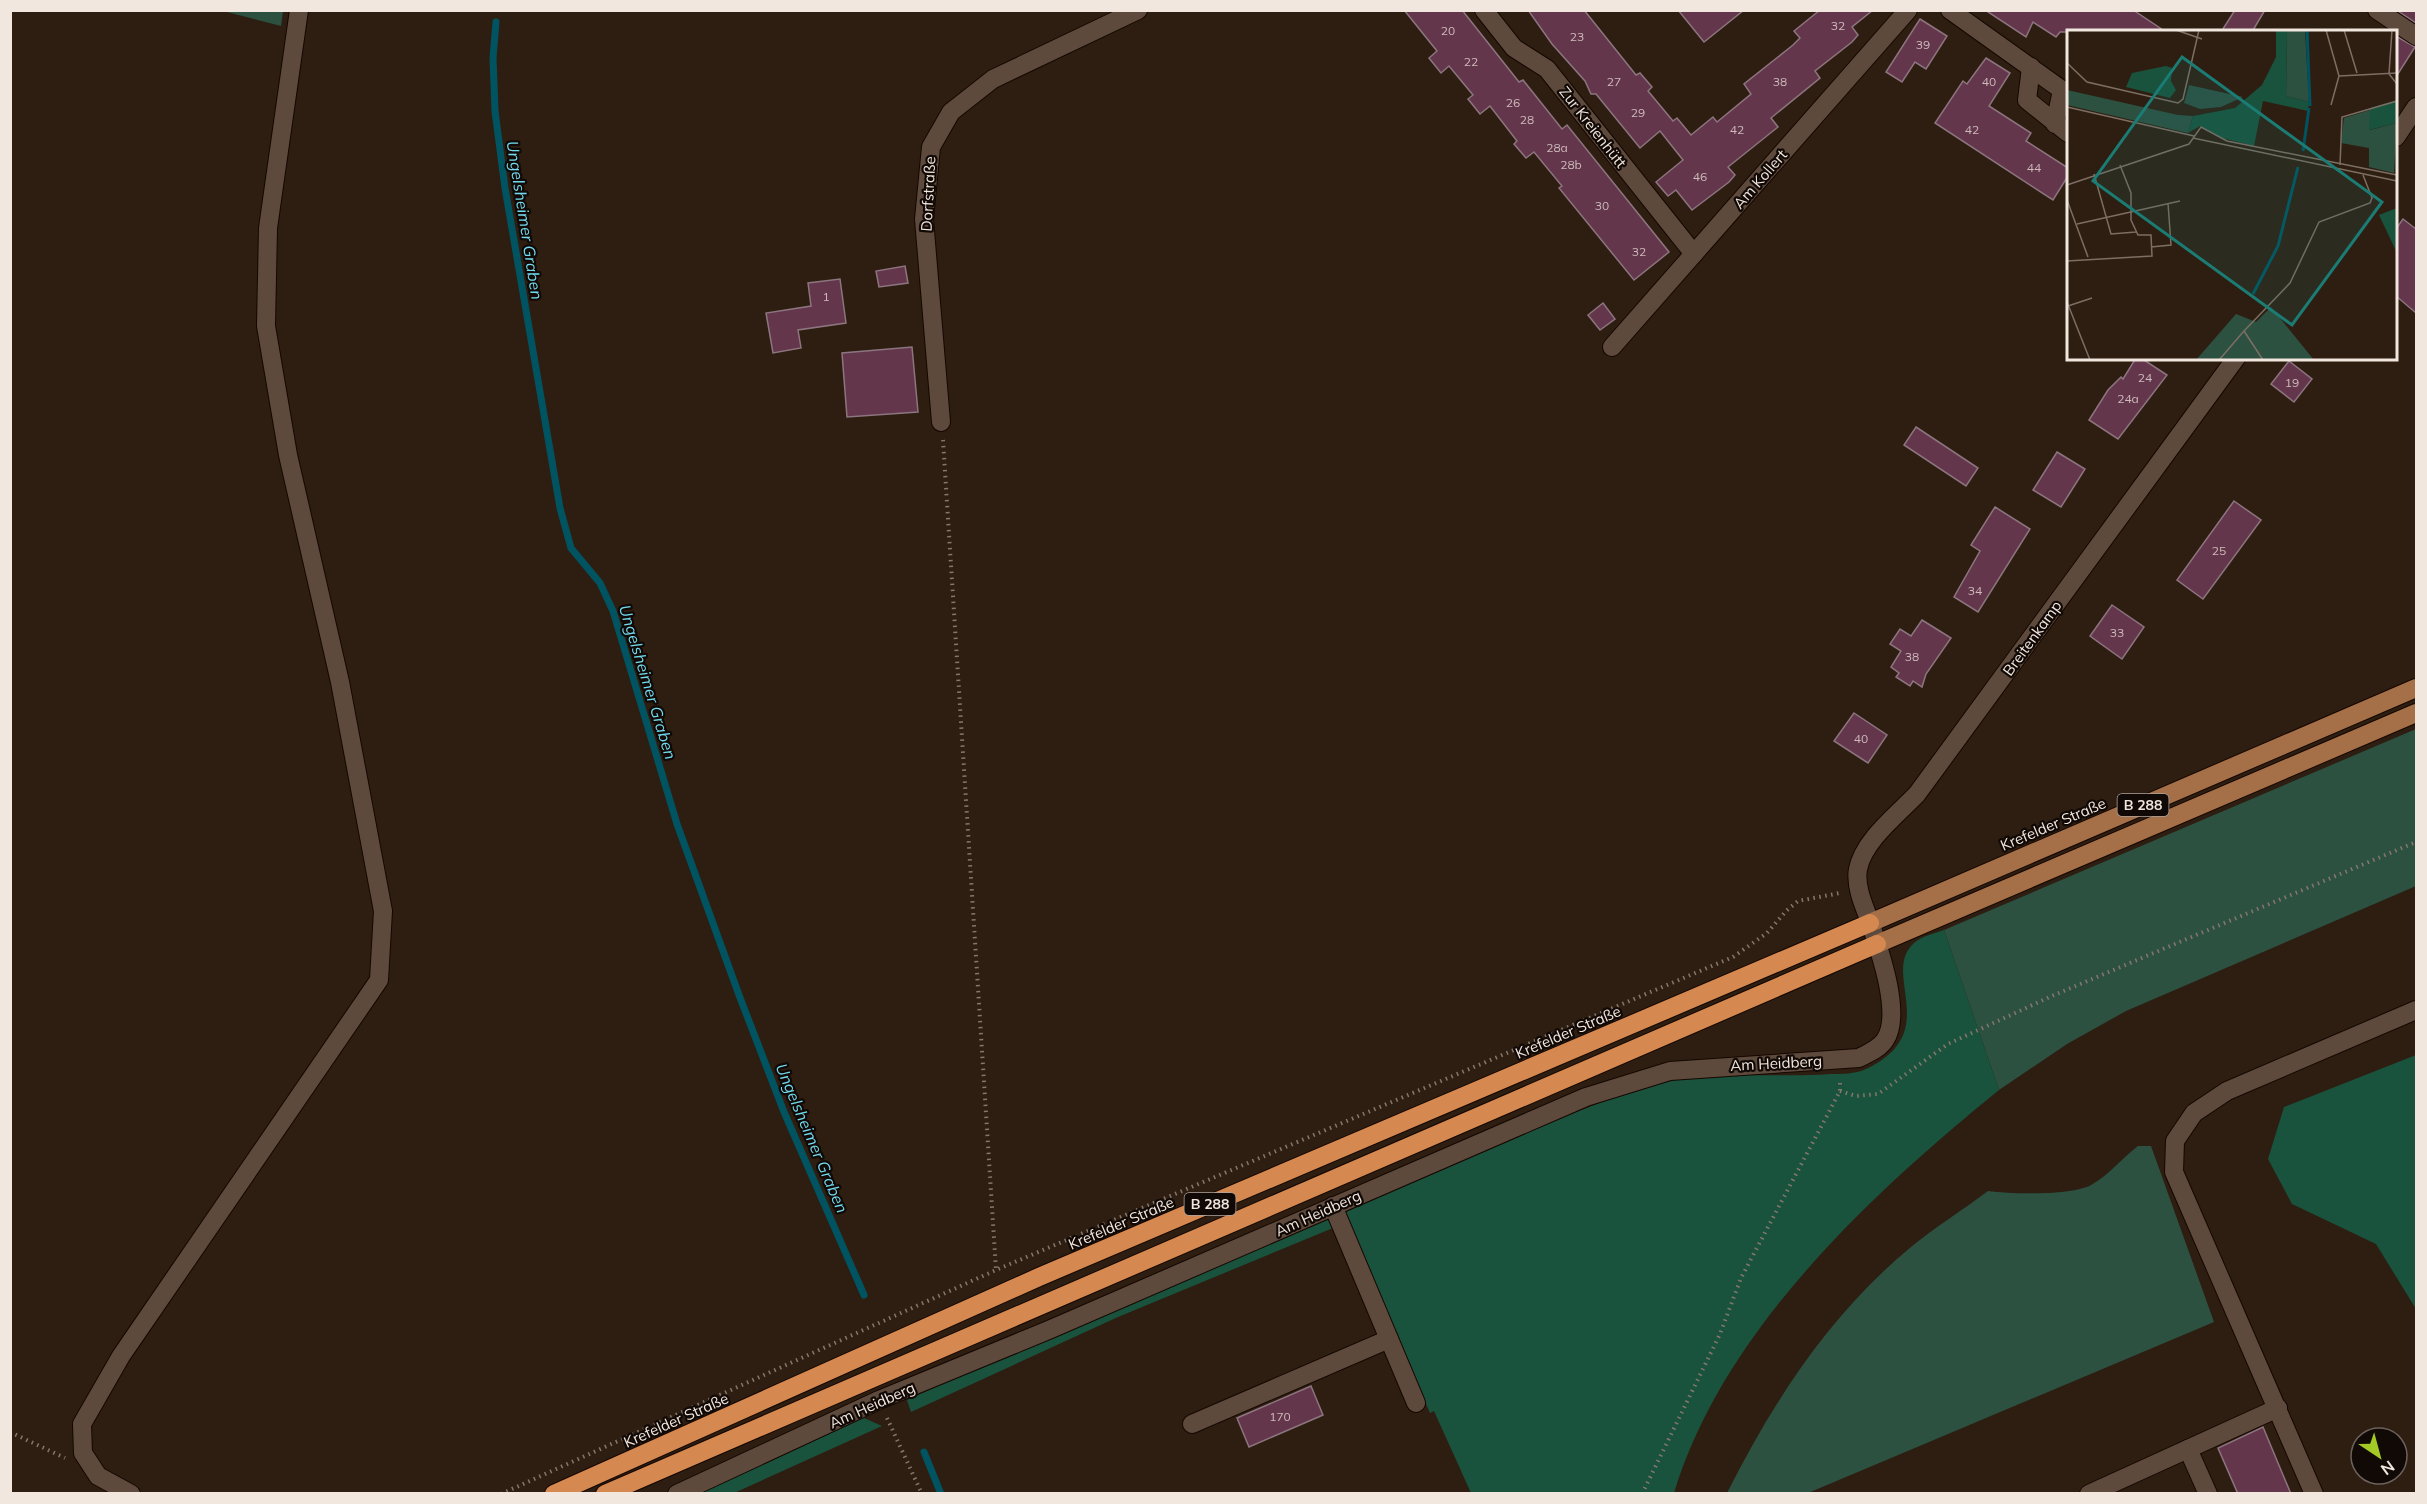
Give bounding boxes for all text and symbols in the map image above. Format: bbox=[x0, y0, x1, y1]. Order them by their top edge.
house number: 32 bbox=[1831, 18, 1845, 33]
house number: 20 bbox=[1441, 23, 1455, 38]
house number: 23 bbox=[1570, 29, 1584, 44]
inset map bbox=[2067, 30, 2397, 360]
house number: 39 bbox=[1916, 37, 1930, 52]
house number: 22 bbox=[1464, 54, 1478, 69]
house number: 27 bbox=[1607, 74, 1621, 89]
house number: 38 bbox=[1773, 74, 1787, 89]
house number: 40 bbox=[1982, 74, 1996, 89]
street label: Zur Kreienhütt bbox=[1555, 83, 1631, 171]
house number: 26 bbox=[1506, 95, 1520, 110]
house number: 29 bbox=[1631, 105, 1645, 120]
house number: 28 bbox=[1520, 112, 1534, 127]
house number: 42 bbox=[1730, 122, 1744, 137]
house number: 42 bbox=[1965, 122, 1979, 137]
water label: Ungelsheimer Graben bbox=[503, 139, 547, 301]
house number: 28a bbox=[1546, 140, 1568, 155]
street label: Am Kollert bbox=[1729, 145, 1791, 213]
street label: Dorfstraße bbox=[917, 156, 939, 232]
house number: 28b bbox=[1560, 157, 1582, 172]
house number: 44 bbox=[2027, 160, 2041, 175]
house number: 46 bbox=[1693, 169, 1707, 184]
house number: 30 bbox=[1595, 198, 1609, 213]
house number: 32 bbox=[1632, 244, 1646, 259]
house number: 1 bbox=[822, 289, 830, 304]
house number: 24 bbox=[2138, 370, 2152, 385]
house number: 19 bbox=[2285, 375, 2299, 390]
house number: 24a bbox=[2117, 391, 2139, 406]
house number: 25 bbox=[2212, 543, 2226, 558]
house number: 34 bbox=[1968, 583, 1982, 598]
street label: Breitenkamp bbox=[1998, 597, 2066, 679]
water label: Ungelsheimer Graben bbox=[615, 602, 681, 762]
house number: 33 bbox=[2110, 625, 2124, 640]
house number: 38 bbox=[1905, 649, 1919, 664]
house number: 40 bbox=[1854, 731, 1868, 746]
street label: Krefelder Straße bbox=[1997, 793, 2109, 855]
road number: B 288 bbox=[2118, 794, 2168, 816]
street label: Krefelder Straße bbox=[1512, 1001, 1624, 1063]
street label: Am Heidberg bbox=[1730, 1051, 1822, 1075]
water label: Ungelsheimer Graben bbox=[771, 1060, 853, 1216]
street label: Am Heidberg bbox=[1272, 1186, 1364, 1240]
street label: Krefelder Straße bbox=[1065, 1192, 1177, 1254]
road number: B 288 bbox=[1184, 1193, 1236, 1215]
street label: Am Heidberg bbox=[826, 1378, 918, 1432]
street label: Krefelder Straße bbox=[621, 1388, 731, 1452]
house number: 170 bbox=[1269, 1409, 1291, 1424]
north arrow bbox=[2349, 1426, 2409, 1486]
text: N bbox=[2377, 1456, 2399, 1480]

